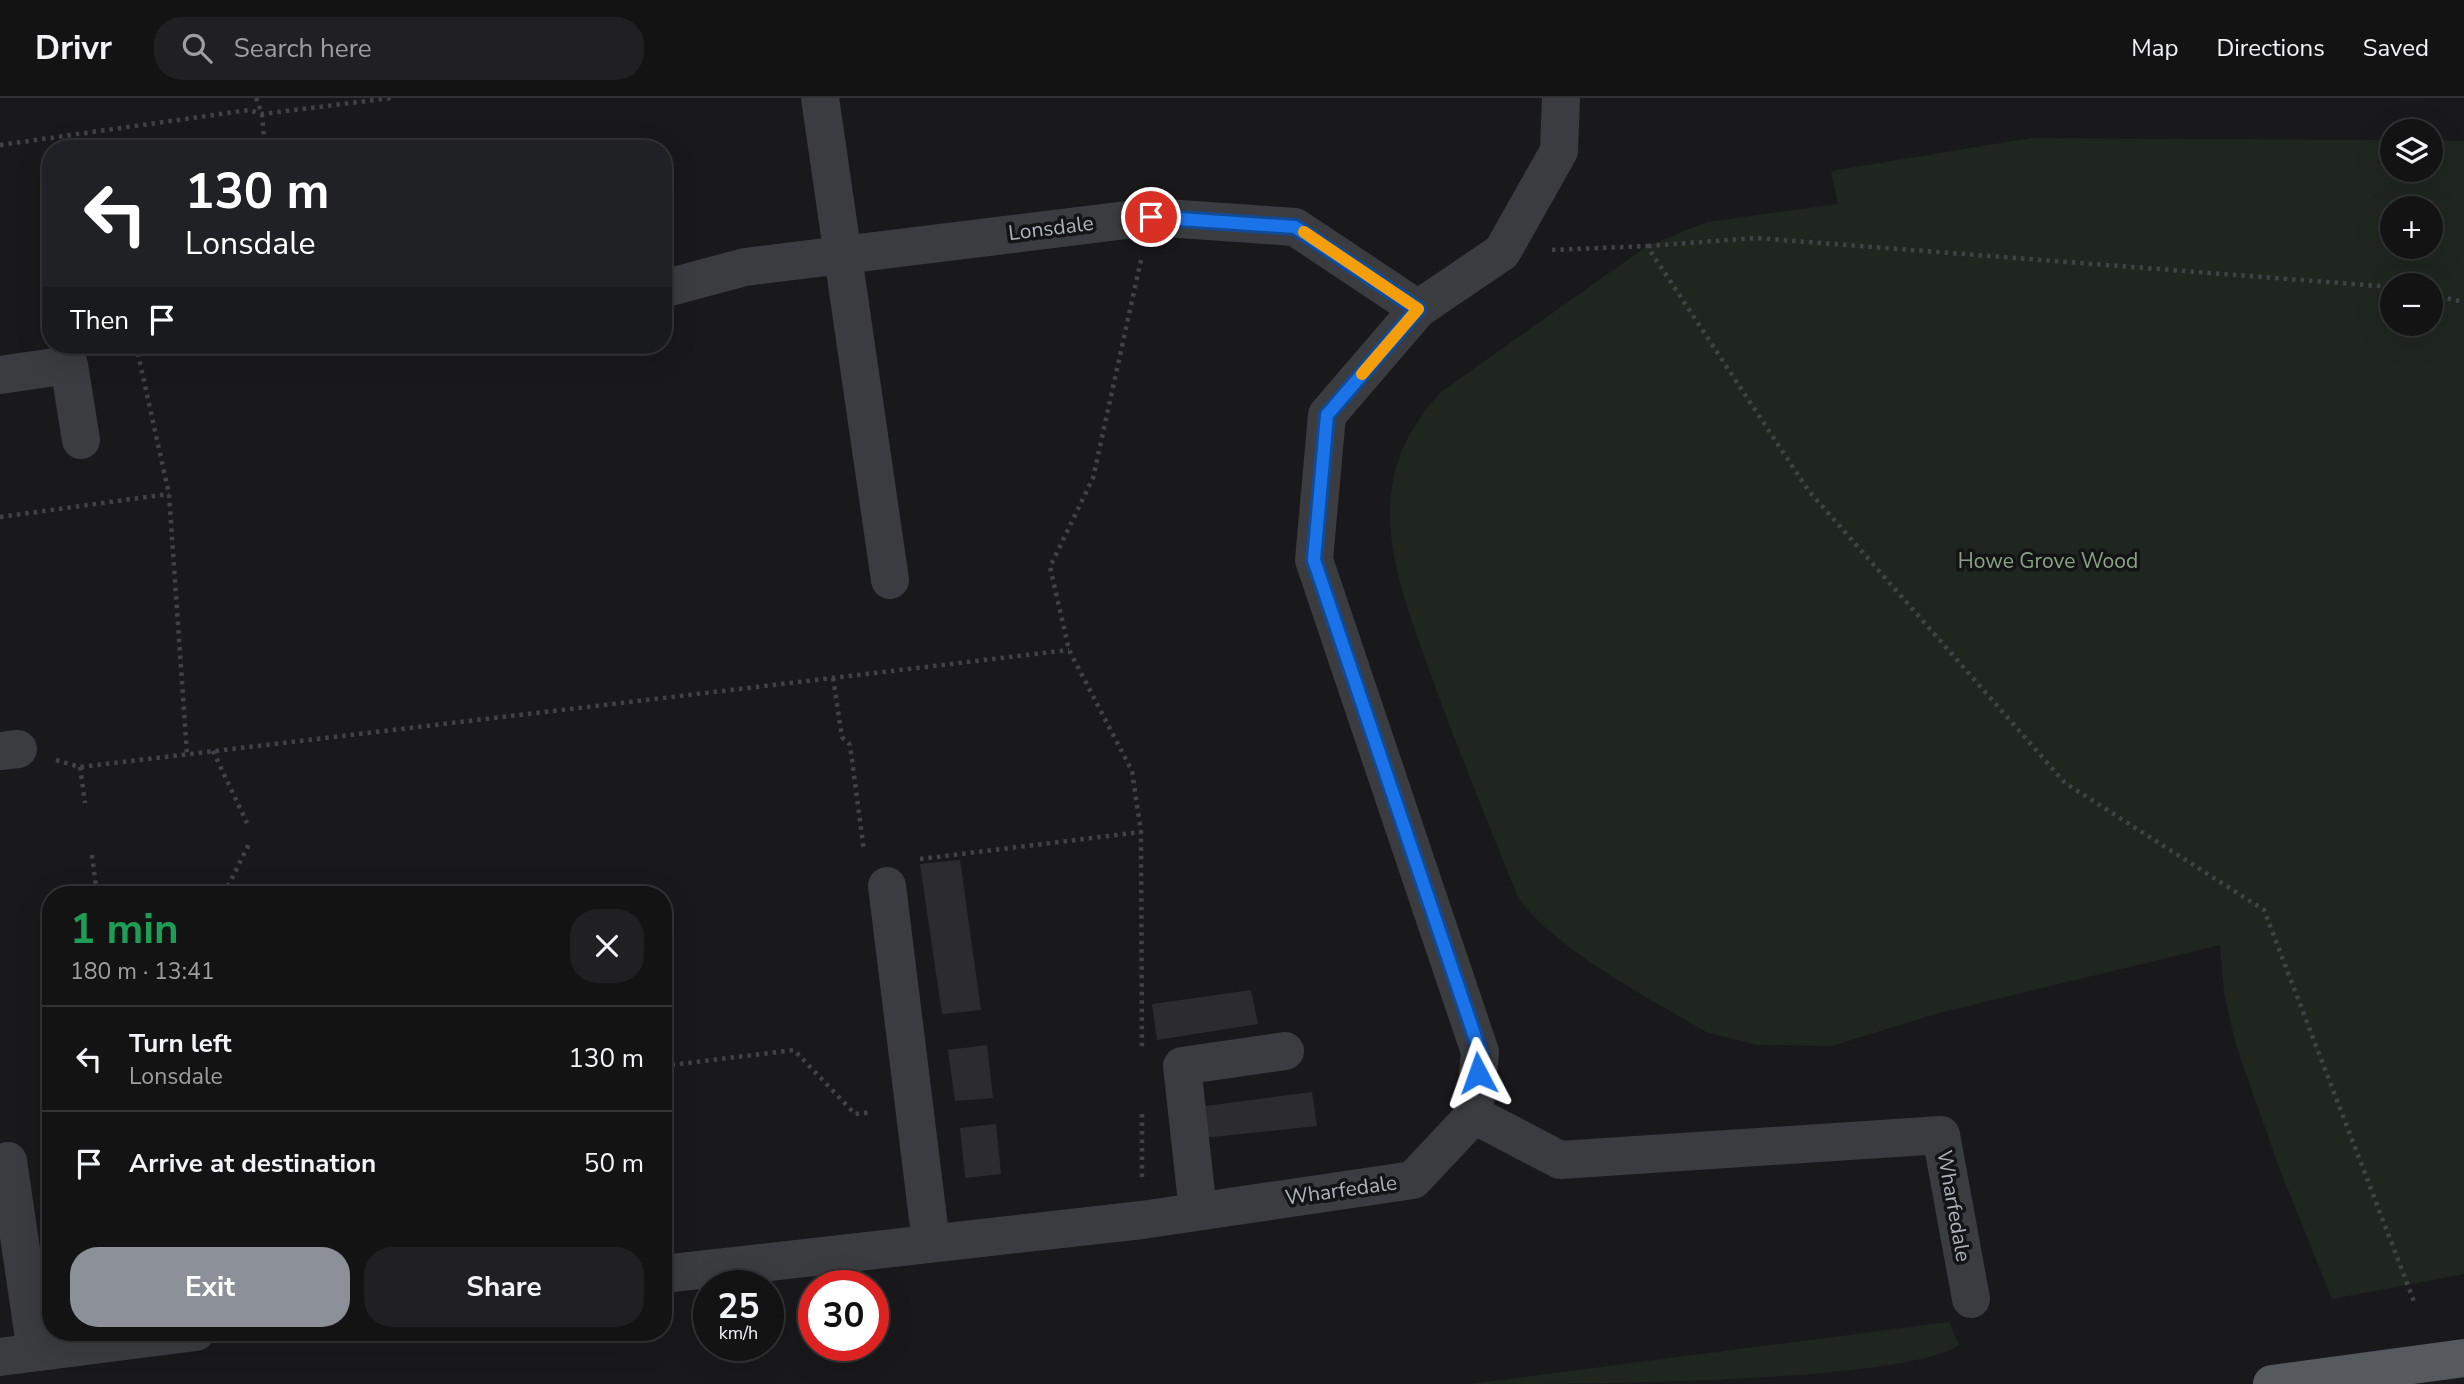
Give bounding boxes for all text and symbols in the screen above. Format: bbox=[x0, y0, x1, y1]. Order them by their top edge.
search box bbox=[154, 17, 644, 80]
text: Drivr bbox=[35, 26, 112, 71]
icon: search bbox=[178, 29, 216, 67]
text: Search here bbox=[234, 31, 372, 66]
text: Map bbox=[2131, 32, 2178, 64]
text: Directions bbox=[2216, 32, 2325, 64]
text: Saved bbox=[2363, 32, 2429, 64]
map controls bbox=[2380, 119, 2443, 336]
button: layers bbox=[2380, 119, 2443, 182]
text: 130 m bbox=[185, 158, 329, 225]
icon: left bbox=[70, 168, 161, 259]
pin bbox=[1121, 187, 1181, 247]
button: + bbox=[2380, 196, 2443, 259]
icon: arrive bbox=[1132, 198, 1170, 236]
street label: Lonsdale bbox=[1007, 209, 1095, 247]
text: Lonsdale bbox=[185, 222, 316, 265]
button: − bbox=[2380, 273, 2443, 336]
icon: arrive bbox=[143, 301, 181, 339]
text: Then bbox=[70, 303, 129, 338]
park label: Howe Grove Wood bbox=[1958, 547, 2138, 575]
text: 1 min bbox=[70, 901, 179, 958]
button: close bbox=[570, 909, 644, 983]
text: 180 m · 13:41 bbox=[70, 956, 215, 987]
text: Turn left bbox=[129, 1026, 232, 1061]
position arrow bbox=[1441, 1036, 1515, 1110]
icon: left bbox=[70, 1040, 108, 1078]
text: 130 m bbox=[568, 1041, 644, 1076]
text: Lonsdale bbox=[129, 1061, 223, 1092]
icon: arrive bbox=[70, 1145, 108, 1183]
text: Arrive at destination bbox=[129, 1146, 376, 1181]
text: 50 m bbox=[584, 1146, 644, 1181]
street label: Wharfedale bbox=[1930, 1148, 1978, 1264]
street label: Wharfedale bbox=[1283, 1168, 1399, 1212]
button: Exit bbox=[70, 1247, 350, 1327]
button: Share bbox=[364, 1247, 644, 1327]
speed limit sign: 30 bbox=[798, 1270, 889, 1361]
text: 25 bbox=[717, 1283, 760, 1330]
text: km/h bbox=[719, 1321, 758, 1345]

